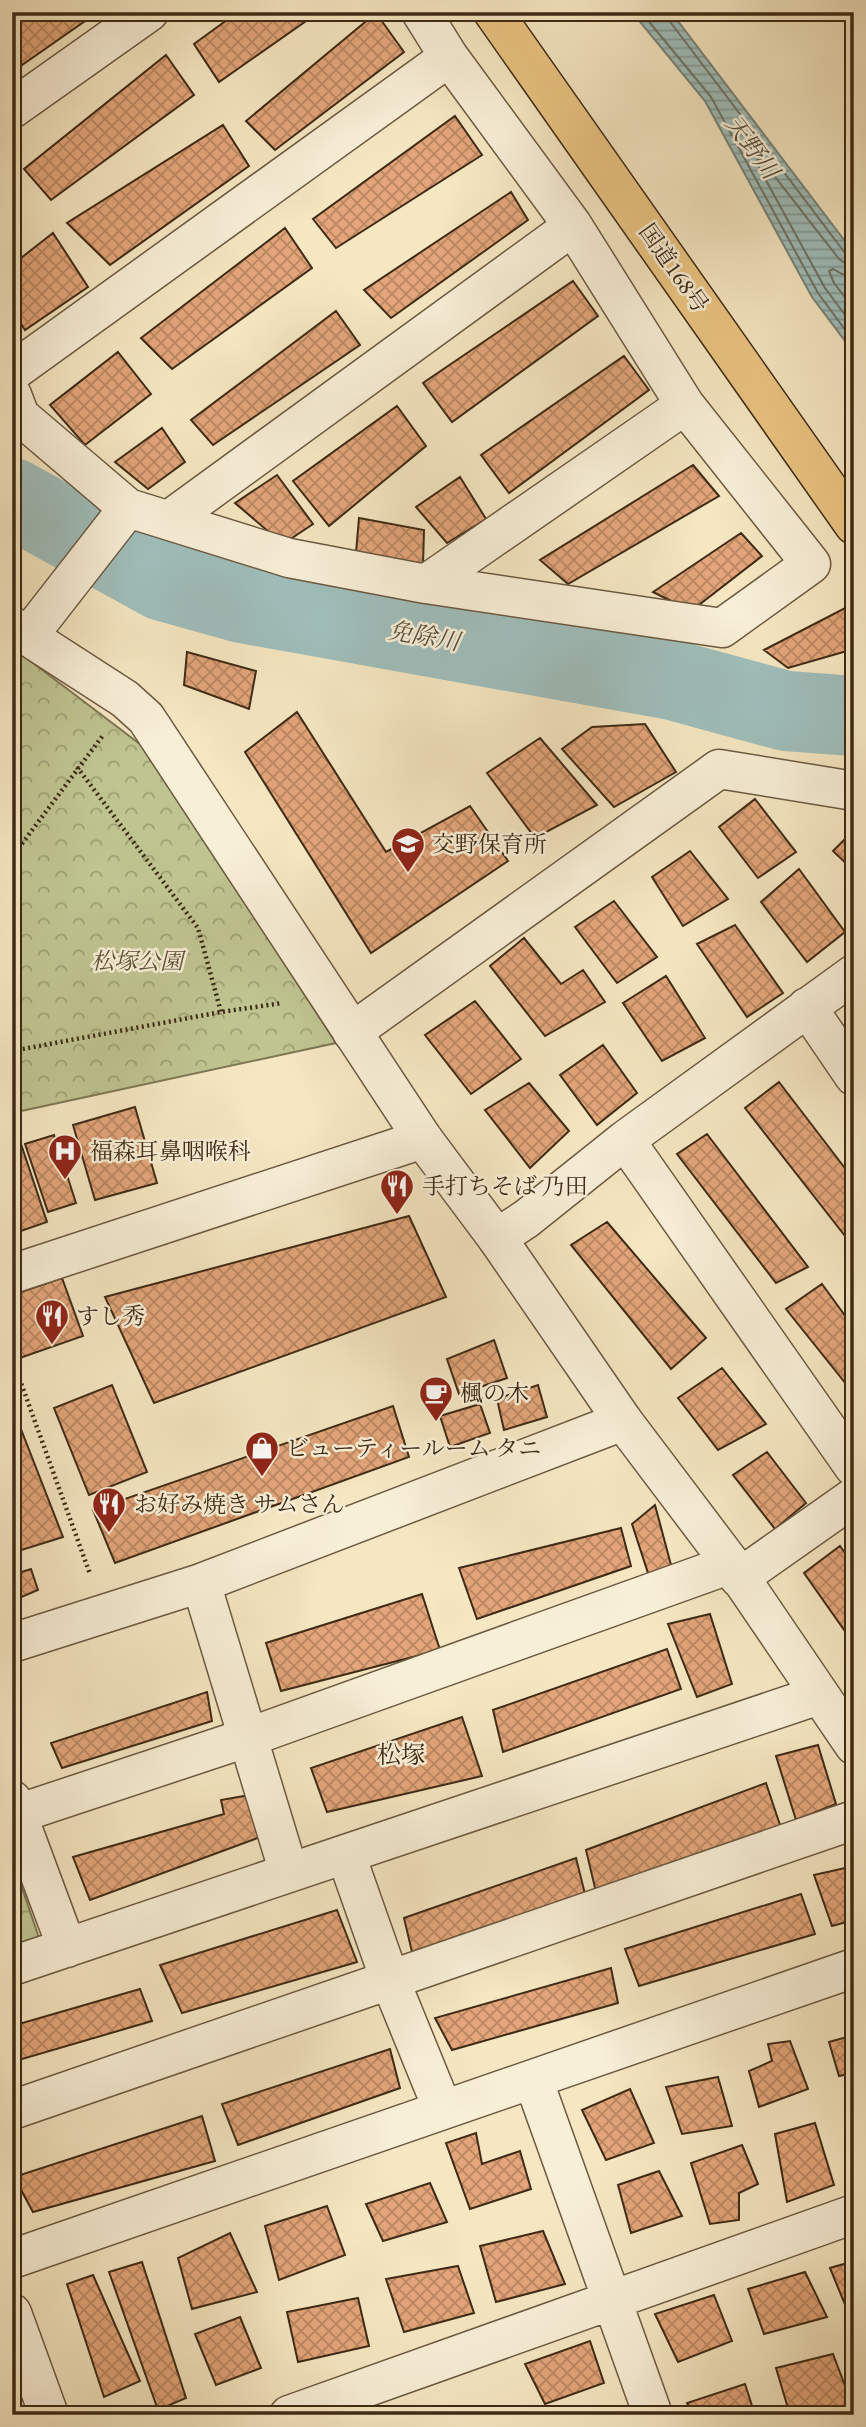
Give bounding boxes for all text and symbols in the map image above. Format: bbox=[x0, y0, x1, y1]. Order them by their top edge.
water label: 天野川 bbox=[718, 109, 788, 187]
street label: 国道168号 bbox=[632, 218, 716, 318]
water label: 免除川 bbox=[386, 614, 465, 658]
school or university icon: 交野保育所 bbox=[389, 825, 427, 874]
place label: 交野保育所 bbox=[432, 829, 547, 859]
park label: 松塚公園 bbox=[91, 946, 187, 976]
hospital icon: 福森耳鼻咽喉科 bbox=[46, 1132, 84, 1181]
place label: 福森耳鼻咽喉科 bbox=[90, 1136, 251, 1166]
restaurant icon: 手打ちそば 乃田 bbox=[378, 1167, 416, 1216]
place label: 手打ちそば 乃田 bbox=[422, 1171, 588, 1201]
restaurant icon: すし秀 bbox=[33, 1297, 71, 1346]
place label: すし秀 bbox=[76, 1301, 145, 1331]
cafe icon: 楓の木 bbox=[417, 1374, 455, 1423]
place label: 楓の木 bbox=[460, 1378, 529, 1408]
shop icon: ビューティールーム タニ bbox=[243, 1429, 281, 1478]
place label: ビューティールーム タニ bbox=[286, 1433, 541, 1463]
restaurant icon: お好み焼き サムさん bbox=[90, 1485, 128, 1534]
place label: お好み焼き サムさん bbox=[134, 1489, 344, 1519]
district label: 松塚 bbox=[377, 1739, 425, 1770]

